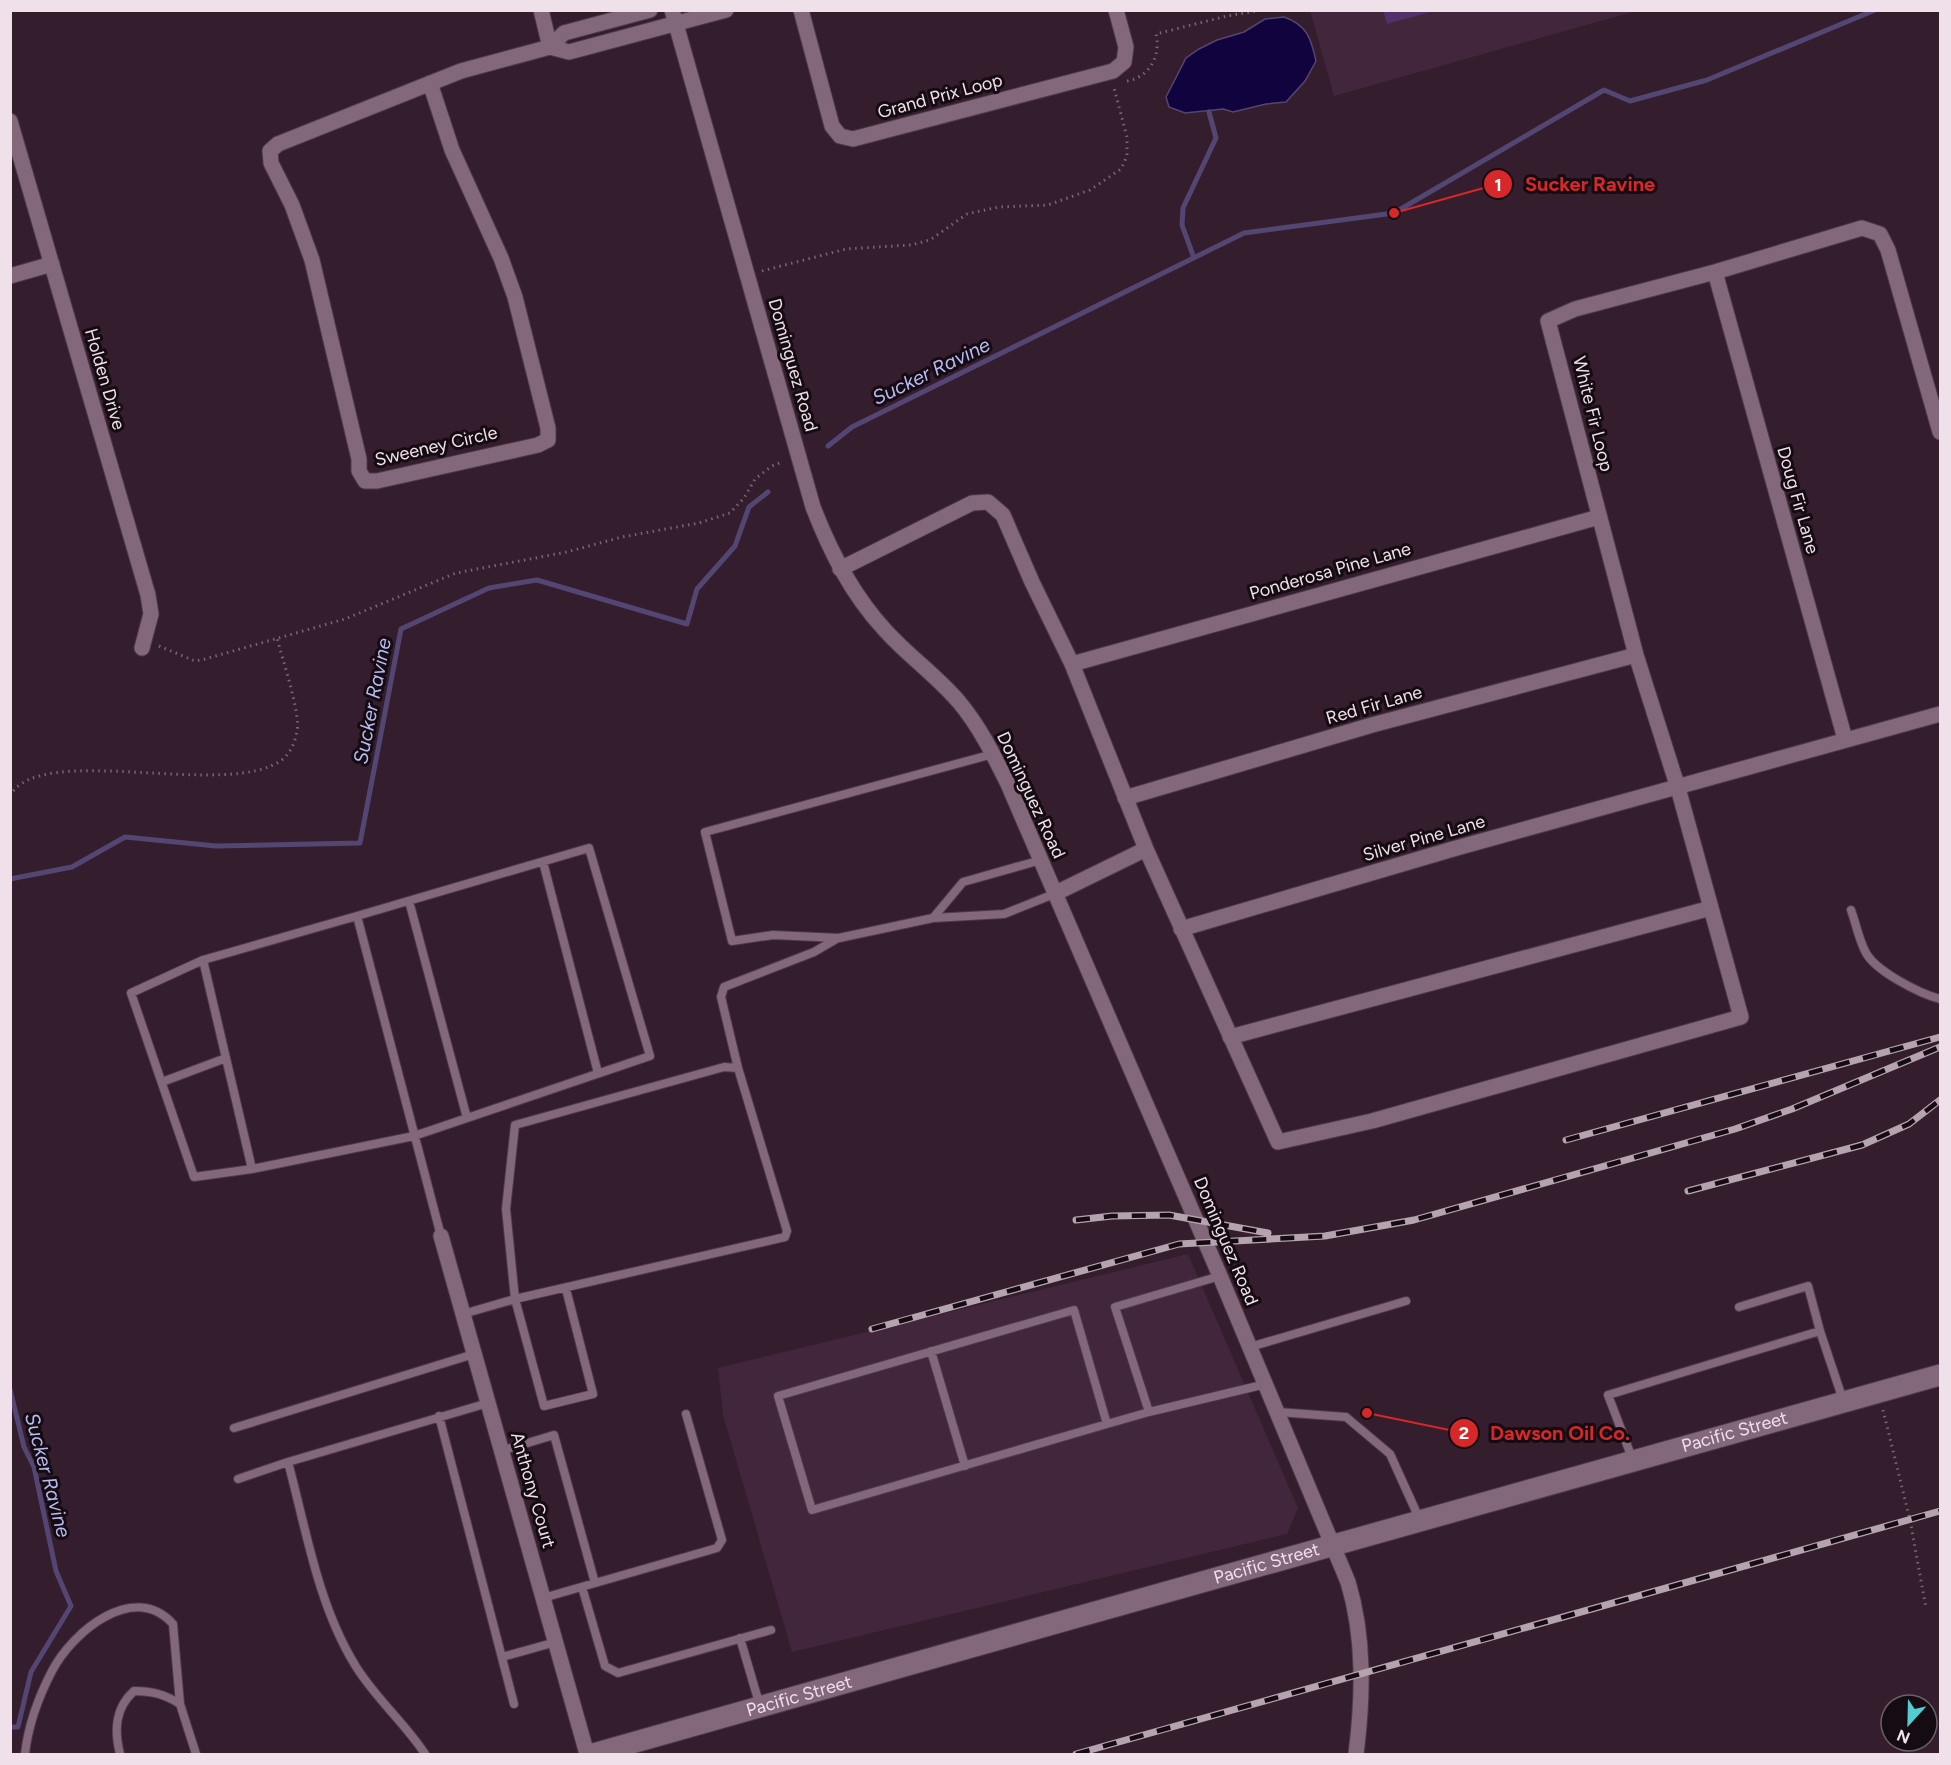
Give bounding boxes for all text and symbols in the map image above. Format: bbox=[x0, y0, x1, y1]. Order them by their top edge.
street label: Grand Prix Loop bbox=[875, 69, 1005, 123]
callout: Sucker Ravine bbox=[1483, 165, 1667, 203]
text: Sucker Ravine bbox=[1525, 172, 1655, 196]
text: 1 bbox=[1494, 174, 1502, 196]
street label: Dominguez Road bbox=[763, 296, 823, 434]
street label: Holden Drive bbox=[80, 326, 130, 432]
water label: Sucker Ravine bbox=[868, 332, 994, 410]
street label: White Fir Loop bbox=[1568, 354, 1618, 474]
street label: Sweeney Circle bbox=[373, 421, 499, 471]
street label: Doug Fir Lane bbox=[1772, 444, 1824, 556]
street label: Ponderosa Pine Lane bbox=[1247, 537, 1413, 605]
water label: Sucker Ravine bbox=[348, 636, 396, 766]
street label: Red Fir Lane bbox=[1323, 681, 1425, 729]
street label: Dominguez Road bbox=[992, 728, 1070, 862]
street label: Silver Pine Lane bbox=[1360, 810, 1488, 866]
street label: Dominguez Road bbox=[1189, 1173, 1263, 1309]
street label: Pacific Street bbox=[1679, 1407, 1790, 1457]
water label: Sucker Ravine bbox=[20, 1410, 76, 1540]
callout: Dawson Oil Co. bbox=[1449, 1414, 1642, 1452]
text: Dawson Oil Co. bbox=[1490, 1421, 1630, 1445]
text: 2 bbox=[1459, 1422, 1469, 1444]
street label: Anthony Court bbox=[506, 1429, 560, 1551]
street label: Pacific Street bbox=[1211, 1538, 1322, 1589]
street label: Pacific Street bbox=[744, 1671, 855, 1721]
north arrow bbox=[1879, 1693, 1939, 1753]
text: N bbox=[1894, 1725, 1913, 1748]

